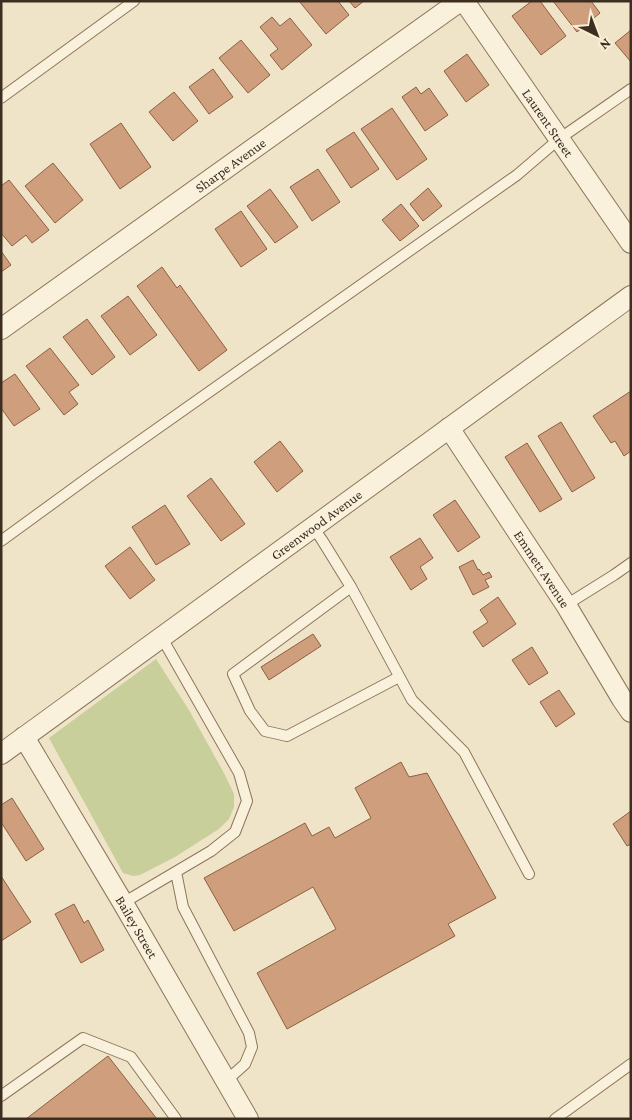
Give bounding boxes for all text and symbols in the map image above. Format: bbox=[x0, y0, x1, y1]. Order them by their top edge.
north arrow bbox=[572, 10, 622, 60]
text: N bbox=[596, 36, 615, 54]
street label: Laurent Street bbox=[519, 86, 577, 160]
street label: Sharpe Avenue bbox=[192, 134, 269, 196]
street label: Greenwood Avenue bbox=[268, 486, 365, 563]
street label: Emmett Avenue bbox=[511, 527, 574, 611]
street label: Bailey Street bbox=[113, 893, 161, 961]

